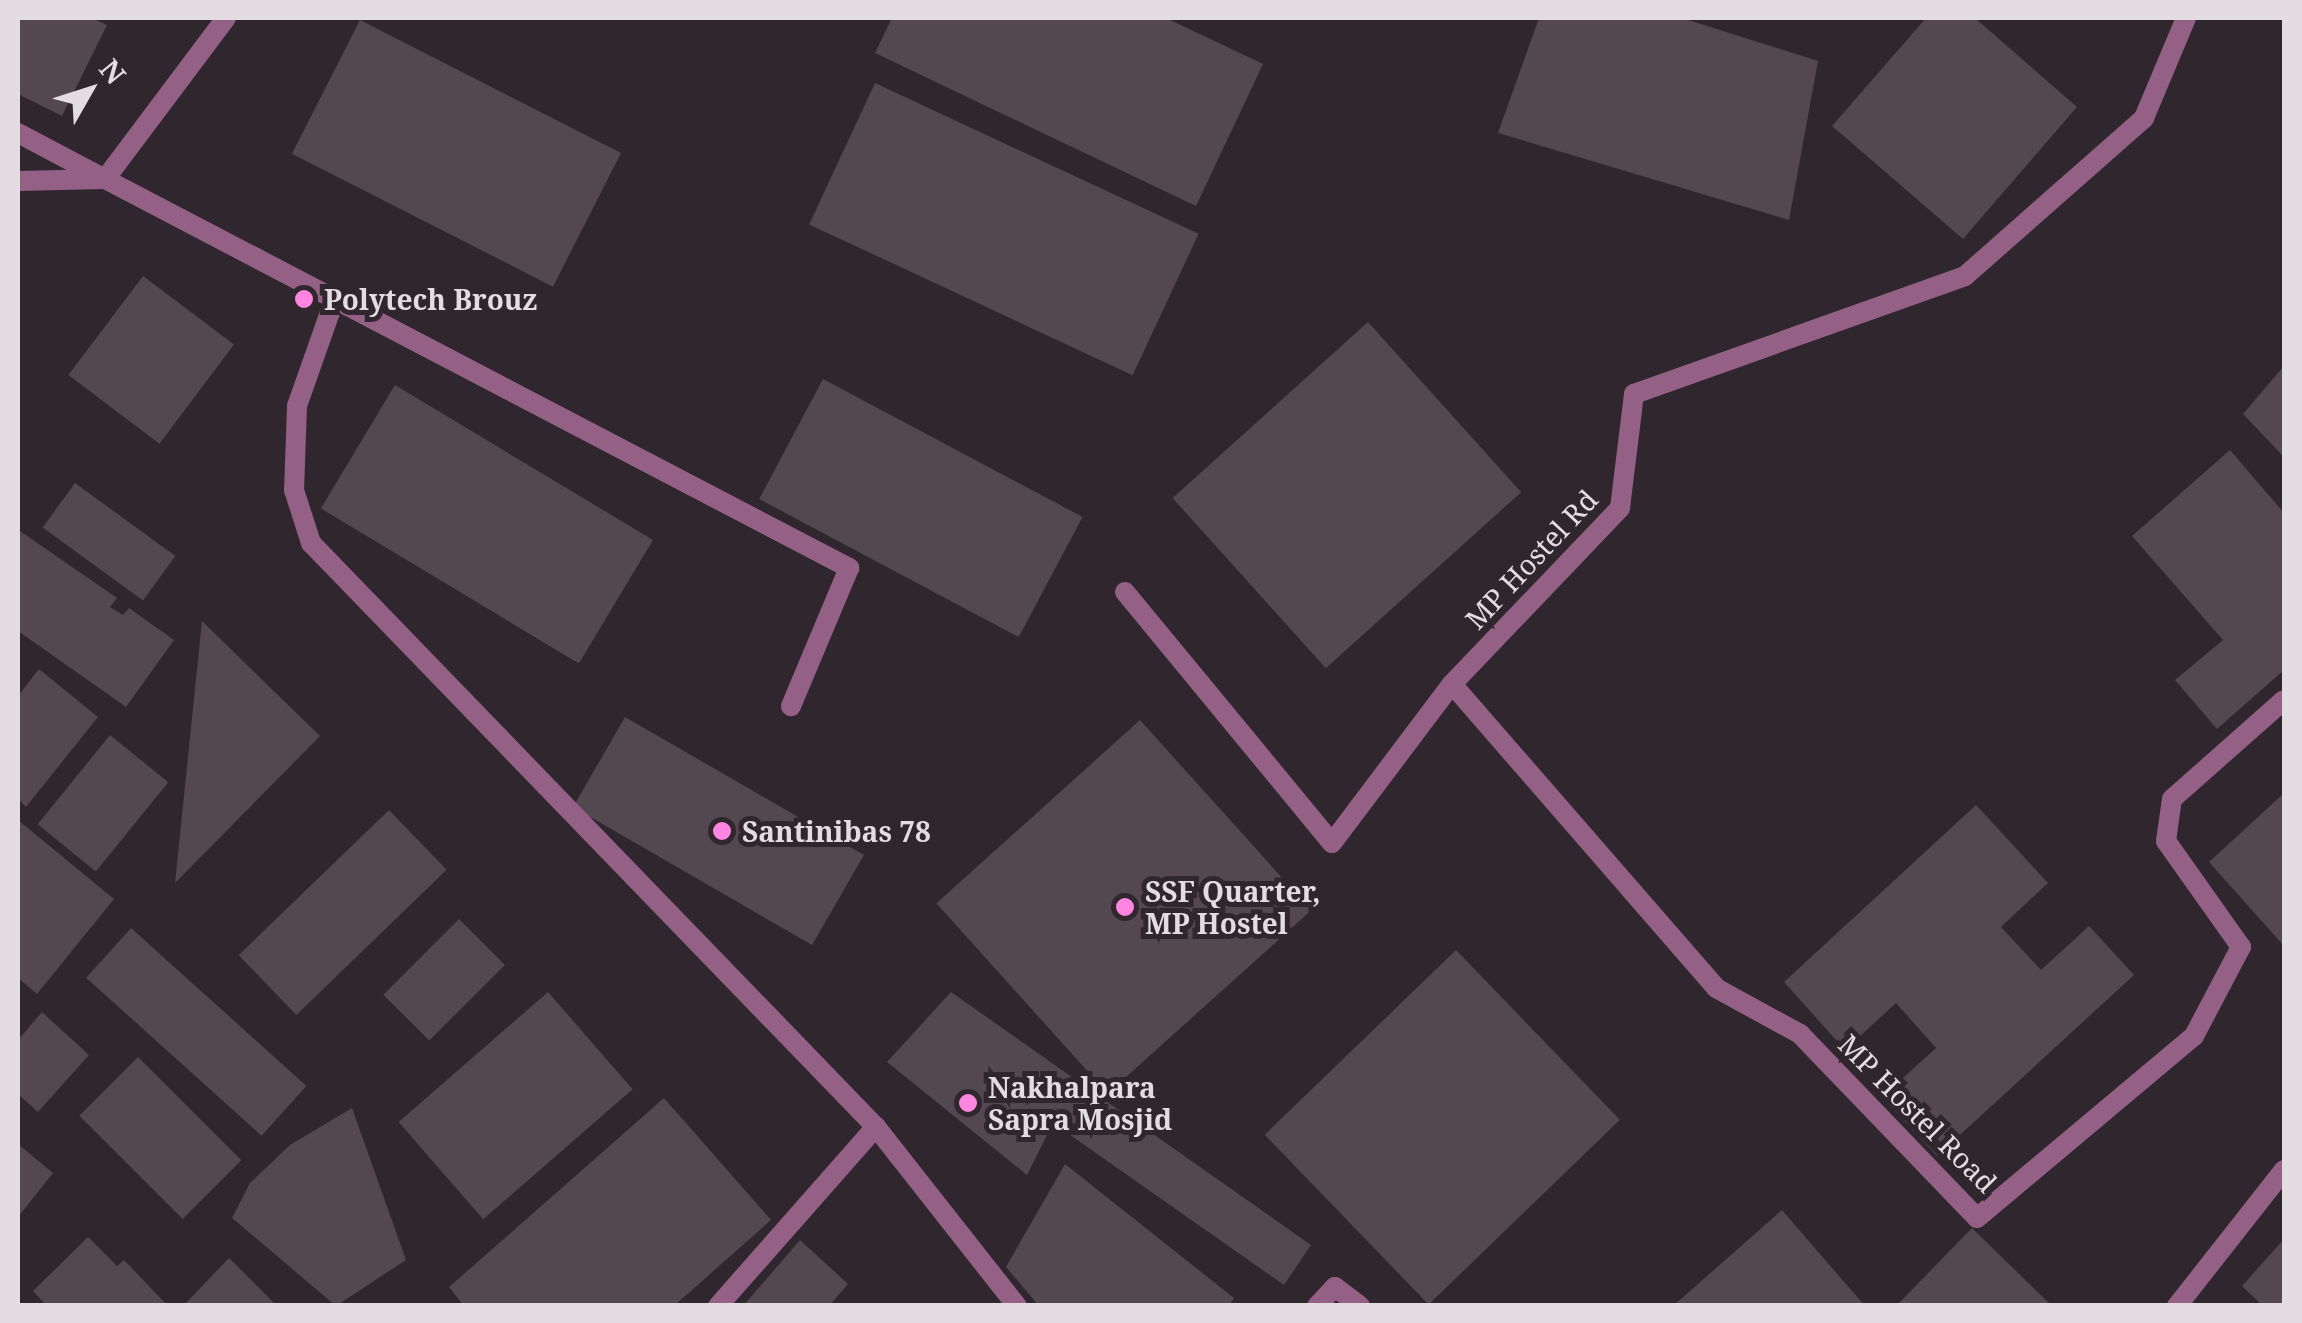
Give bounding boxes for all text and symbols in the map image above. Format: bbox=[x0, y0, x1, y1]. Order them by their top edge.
north arrow bbox=[40, 40, 140, 140]
text: N bbox=[92, 51, 135, 92]
place label: Polytech Brouz bbox=[324, 282, 537, 316]
marker: Polytech Brouz bbox=[293, 288, 315, 310]
street label: MP Hostel Rd bbox=[1458, 483, 1604, 635]
place label: Santinibas 78 bbox=[742, 814, 931, 848]
marker: Santinibas 78 bbox=[711, 820, 733, 842]
place label: SSF Quarter, MP Hostel bbox=[1145, 874, 1321, 940]
marker: SSF Quarter, MP Hostel bbox=[1114, 896, 1136, 918]
street label: MP Hostel Road bbox=[1832, 1027, 2004, 1199]
place label: Nakhalpara Sapra Mosjid bbox=[988, 1070, 1172, 1136]
marker: Nakhalpara Sapra Mosjid bbox=[957, 1092, 979, 1114]

